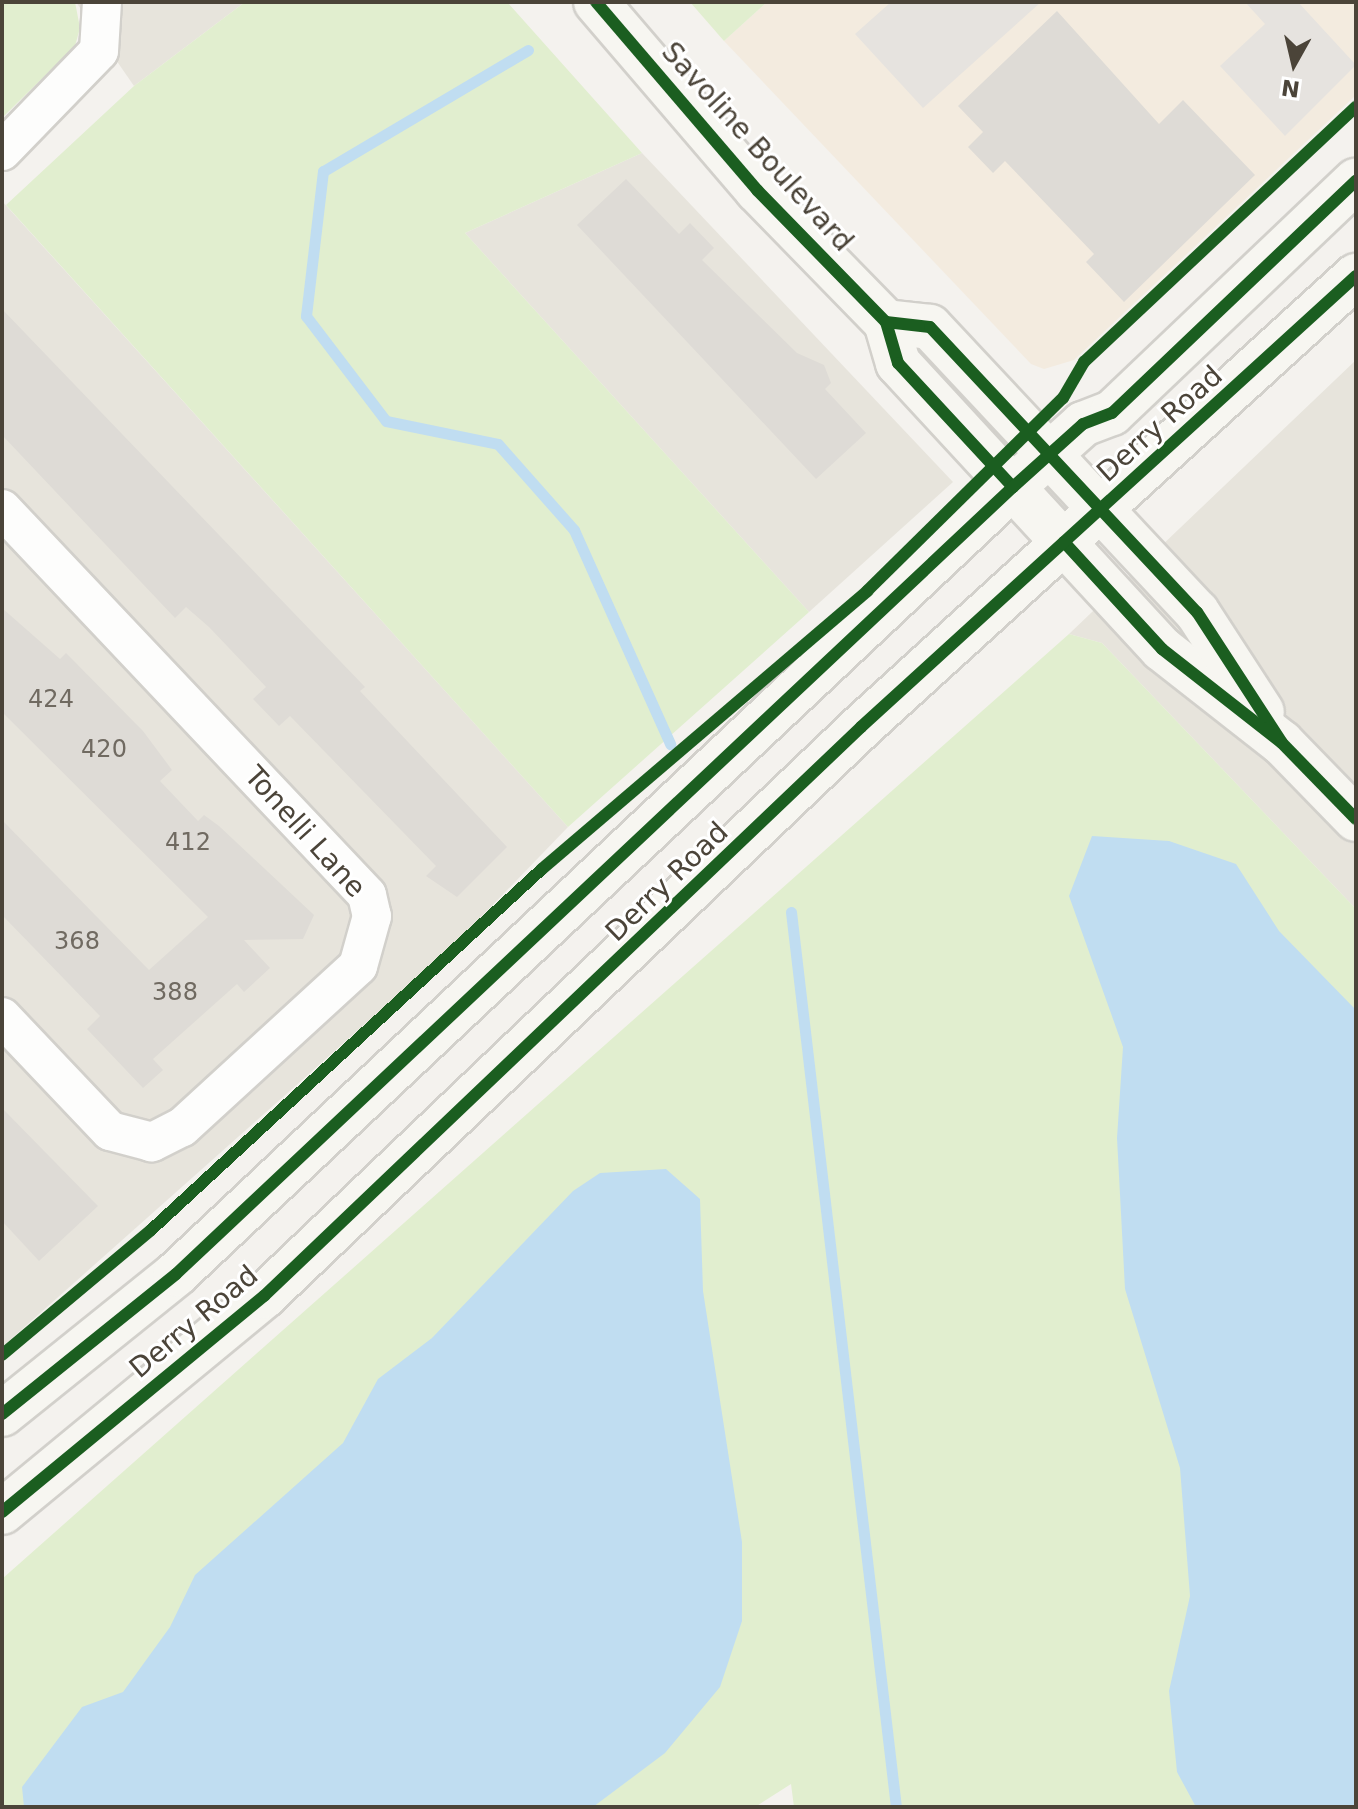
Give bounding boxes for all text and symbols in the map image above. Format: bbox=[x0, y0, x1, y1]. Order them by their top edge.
north arrow bbox=[1254, 24, 1334, 104]
street label: Savoline Boulevard bbox=[654, 36, 860, 258]
text: N bbox=[1280, 75, 1301, 102]
street label: Derry Road bbox=[1090, 359, 1230, 489]
house number: 424 bbox=[28, 686, 74, 714]
house number: 420 bbox=[81, 736, 127, 764]
street label: Tonelli Lane bbox=[238, 760, 372, 904]
street label: Derry Road bbox=[599, 815, 735, 949]
house number: 412 bbox=[165, 829, 211, 857]
house number: 368 bbox=[54, 928, 100, 956]
house number: 388 bbox=[152, 979, 198, 1007]
street label: Derry Road bbox=[123, 1259, 265, 1385]

